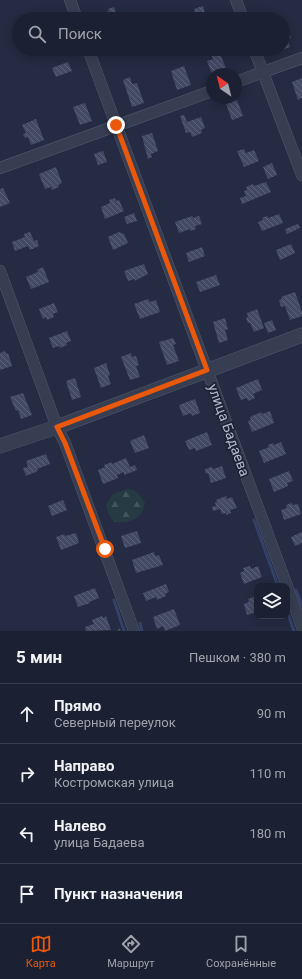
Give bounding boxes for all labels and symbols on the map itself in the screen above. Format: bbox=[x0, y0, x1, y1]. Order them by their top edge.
north arrow bbox=[206, 68, 242, 104]
route end bbox=[107, 116, 125, 134]
street label: улица Бадаева bbox=[205, 381, 253, 479]
route start bbox=[96, 540, 114, 558]

